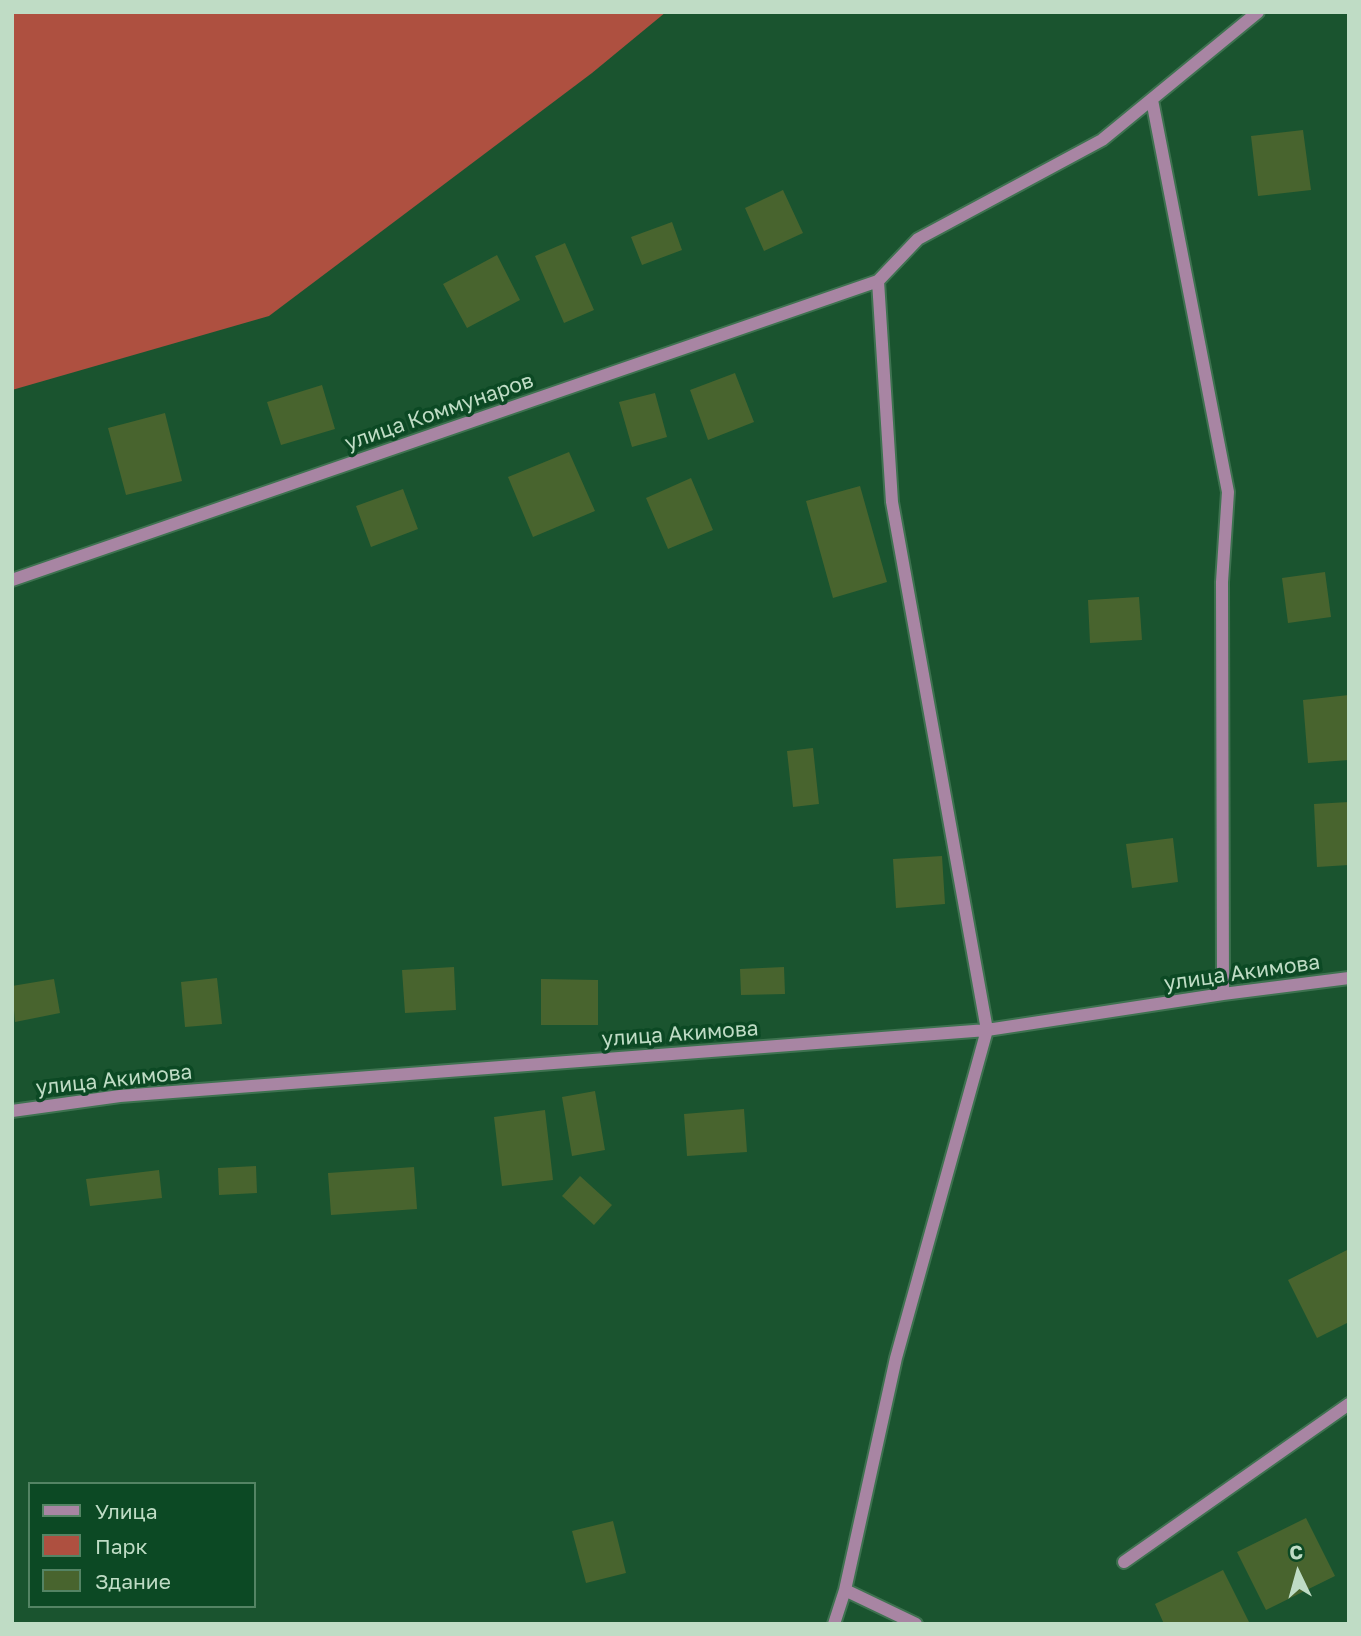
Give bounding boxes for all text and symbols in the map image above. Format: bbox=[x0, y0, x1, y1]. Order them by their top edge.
street label: улица Коммунаров bbox=[341, 368, 537, 456]
street label: улица Акимова bbox=[1162, 950, 1322, 996]
street label: улица Акимова bbox=[601, 1016, 759, 1052]
street label: улица Акимова bbox=[35, 1059, 193, 1101]
legend bbox=[28, 1482, 256, 1608]
text: Улица bbox=[95, 1498, 158, 1524]
text: Парк bbox=[95, 1533, 148, 1559]
north arrow bbox=[1263, 1538, 1333, 1608]
text: С bbox=[1288, 1540, 1304, 1564]
text: Здание bbox=[95, 1568, 171, 1594]

